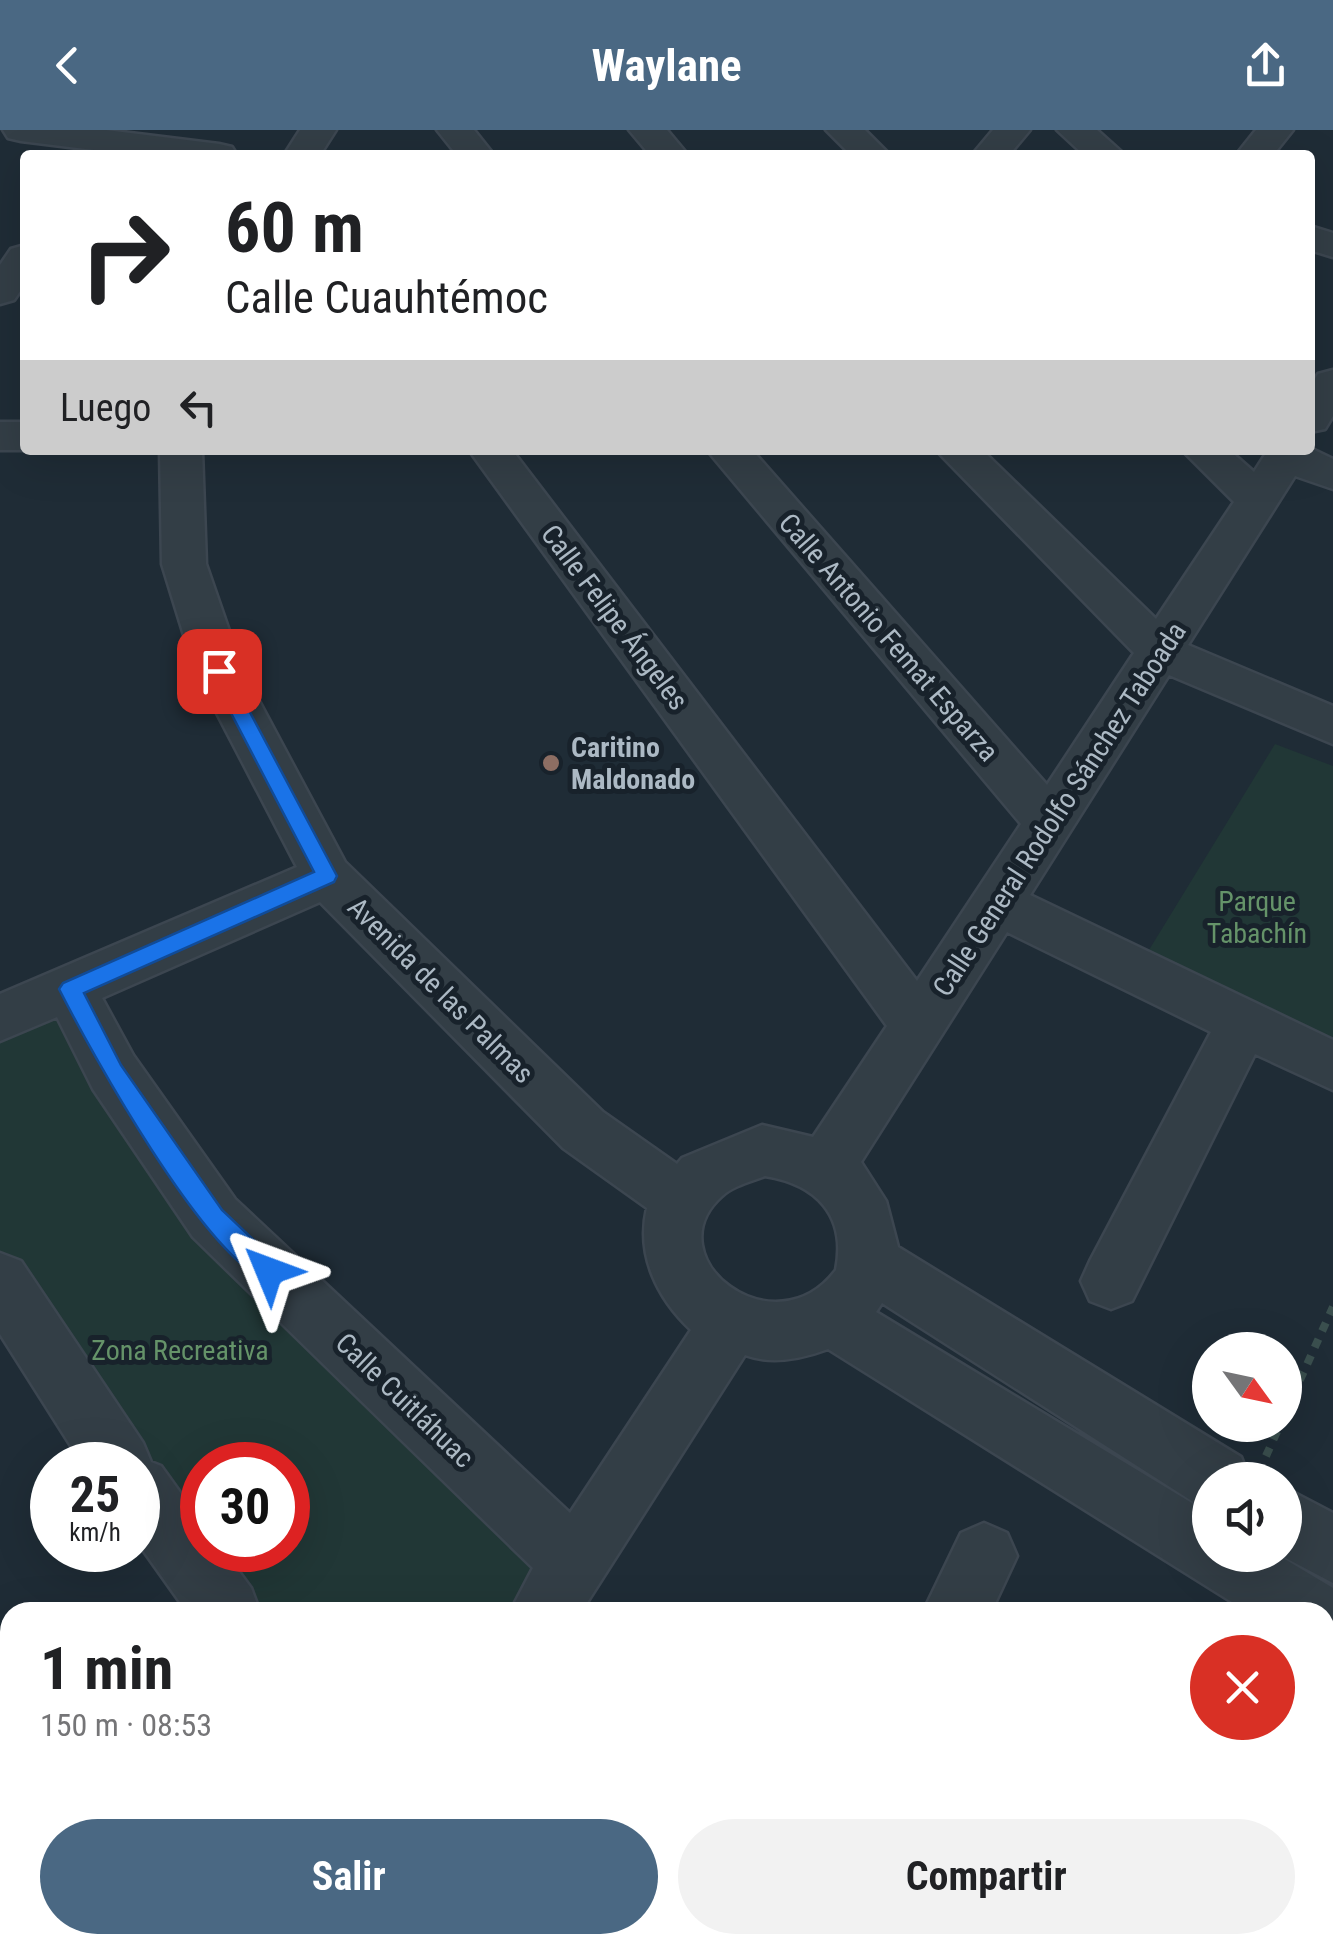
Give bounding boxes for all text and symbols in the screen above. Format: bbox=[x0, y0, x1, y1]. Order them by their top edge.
icon: back bbox=[40, 38, 95, 93]
icon: share bbox=[1238, 38, 1293, 93]
text: Waylane bbox=[591, 39, 742, 92]
text: 60 m bbox=[225, 187, 364, 269]
icon: right bbox=[60, 190, 190, 320]
text: Calle Cuauhtémoc bbox=[225, 271, 548, 324]
icon: left bbox=[171, 380, 226, 435]
text: Luego bbox=[60, 386, 151, 430]
street label: Calle Antonio Femat Esparza bbox=[772, 507, 1005, 768]
street label: Calle Felipe Ángeles bbox=[534, 518, 695, 716]
street label: Calle General Rodolfo Sánchez Taboada bbox=[926, 616, 1193, 1002]
pin bbox=[177, 629, 262, 714]
icon: arrive bbox=[192, 644, 247, 699]
place label: Caritino Maldonado bbox=[571, 731, 695, 796]
marker: Caritino Maldonado bbox=[540, 752, 562, 774]
park label: Parque Tabachín bbox=[1207, 885, 1307, 950]
street label: Avenida de las Palmas bbox=[341, 891, 540, 1090]
position arrow bbox=[217, 1219, 321, 1323]
street label: Calle Cuitláhuac bbox=[329, 1326, 481, 1474]
north arrow bbox=[1192, 1332, 1302, 1442]
map controls bbox=[1192, 1332, 1302, 1572]
park label: Zona Recreativa bbox=[91, 1334, 269, 1367]
speed limit sign: 30 bbox=[180, 1442, 310, 1572]
button: sound bbox=[1192, 1462, 1302, 1572]
text: 25 bbox=[70, 1466, 120, 1524]
text: km/h bbox=[69, 1518, 121, 1547]
text: 1 min bbox=[40, 1633, 173, 1704]
button: close bbox=[1190, 1635, 1295, 1740]
text: 150 m · 08:53 bbox=[40, 1706, 212, 1744]
button: Salir bbox=[40, 1819, 658, 1934]
button: Compartir bbox=[678, 1819, 1295, 1934]

